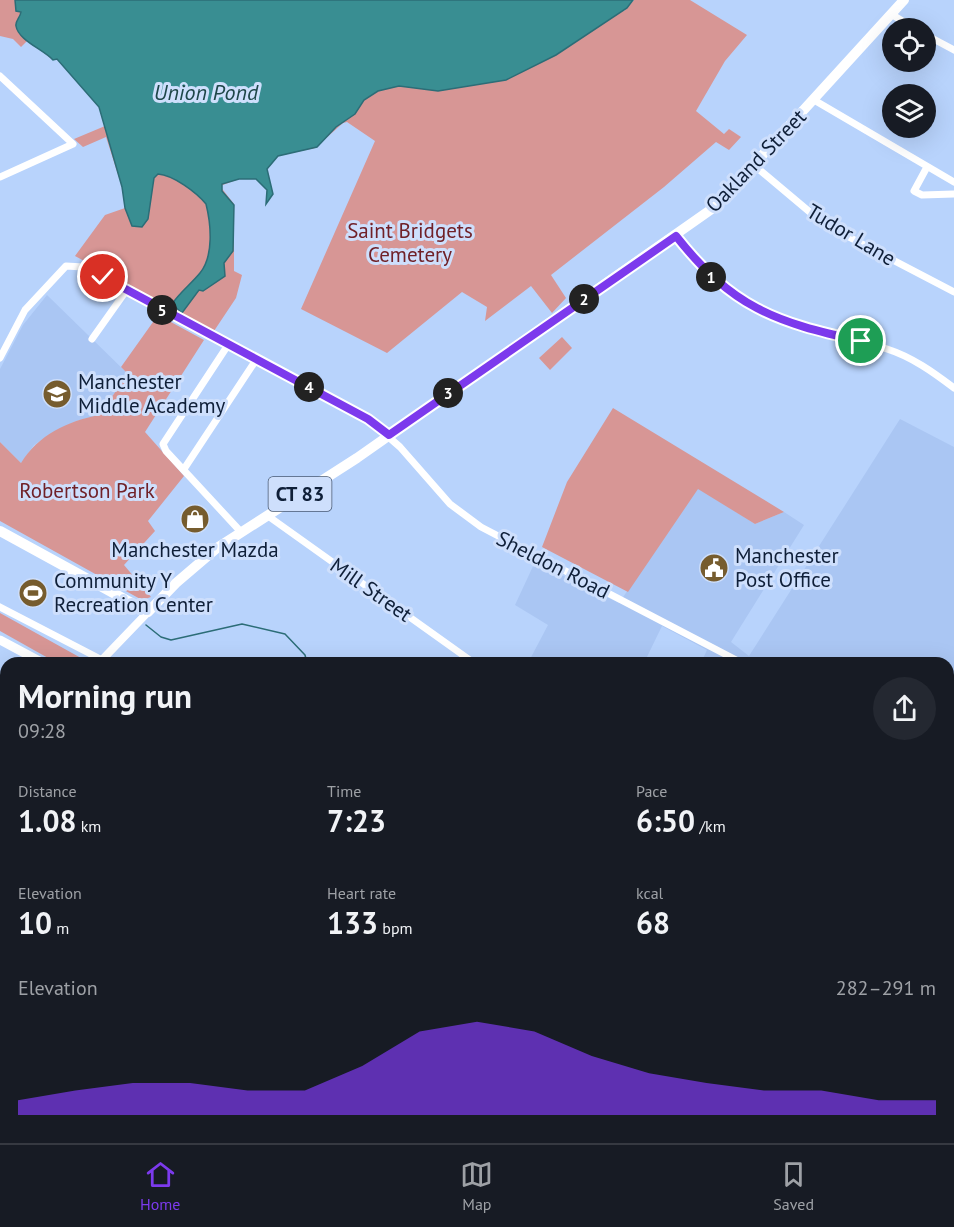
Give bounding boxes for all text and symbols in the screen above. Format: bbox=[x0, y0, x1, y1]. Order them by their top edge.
map controls bbox=[882, 18, 936, 138]
button: locate bbox=[882, 18, 936, 72]
water label: Union Pond bbox=[154, 78, 259, 106]
button: layers bbox=[882, 84, 936, 138]
street label: Oakland Street bbox=[700, 103, 812, 218]
street label: Tudor Lane bbox=[802, 197, 901, 272]
park label: Saint Bridgets Cemetery bbox=[347, 217, 473, 268]
pin bbox=[77, 251, 128, 302]
icon: check bbox=[86, 260, 119, 293]
pin: 1 bbox=[696, 262, 726, 292]
text: 1 bbox=[706, 267, 716, 287]
pin: 2 bbox=[569, 284, 599, 314]
text: 2 bbox=[579, 289, 589, 309]
pin: 5 bbox=[147, 295, 177, 325]
text: 5 bbox=[157, 300, 167, 320]
pin bbox=[835, 315, 886, 366]
icon: arrive bbox=[844, 324, 877, 357]
place label: Manchester Middle Academy bbox=[78, 368, 225, 419]
pin: 4 bbox=[294, 372, 324, 402]
text: 4 bbox=[304, 377, 314, 397]
school or university icon: Manchester Middle Academy bbox=[41, 378, 73, 410]
pin: 3 bbox=[433, 378, 463, 408]
text: 3 bbox=[443, 383, 453, 403]
park label: Robertson Park bbox=[19, 477, 155, 504]
road number: CT 83 bbox=[268, 477, 332, 511]
shop icon: Manchester Mazda bbox=[179, 503, 211, 535]
street label: Sheldon Road bbox=[492, 524, 614, 605]
place label: Manchester Mazda bbox=[111, 536, 279, 563]
place label: Manchester Post Office bbox=[735, 542, 839, 593]
street label: Mill Street bbox=[325, 552, 417, 628]
public building icon: Manchester Post Office bbox=[698, 552, 730, 584]
place label: Community Y Recreation Center bbox=[54, 567, 213, 618]
sports icon: Community Y Recreation Center bbox=[17, 577, 49, 609]
text: Morning run bbox=[18, 674, 192, 717]
button: share bbox=[873, 677, 936, 740]
text: 09:28 bbox=[18, 718, 66, 744]
text: Distance bbox=[18, 781, 77, 801]
text: Time bbox=[327, 781, 361, 801]
text: Pace bbox=[636, 781, 667, 801]
text: 1.08 bbox=[18, 801, 76, 840]
text: 7:23 bbox=[327, 801, 386, 840]
text: 6:50 bbox=[636, 801, 695, 840]
text: km bbox=[76, 816, 101, 836]
text: /km bbox=[695, 816, 726, 836]
text: Elevation bbox=[18, 883, 82, 903]
text: Heart rate bbox=[327, 883, 396, 903]
text: kcal bbox=[636, 883, 663, 903]
text: 10 bbox=[18, 903, 52, 942]
text: 133 bbox=[327, 903, 378, 942]
text: 68 bbox=[636, 903, 670, 942]
text: m bbox=[52, 918, 69, 938]
text: bpm bbox=[378, 918, 413, 938]
text: Elevation bbox=[18, 975, 98, 1001]
text: 282–291 m bbox=[836, 975, 936, 1001]
tab: Home bbox=[140, 1158, 180, 1214]
tab: Map bbox=[460, 1158, 493, 1214]
tab: Saved bbox=[773, 1158, 814, 1214]

